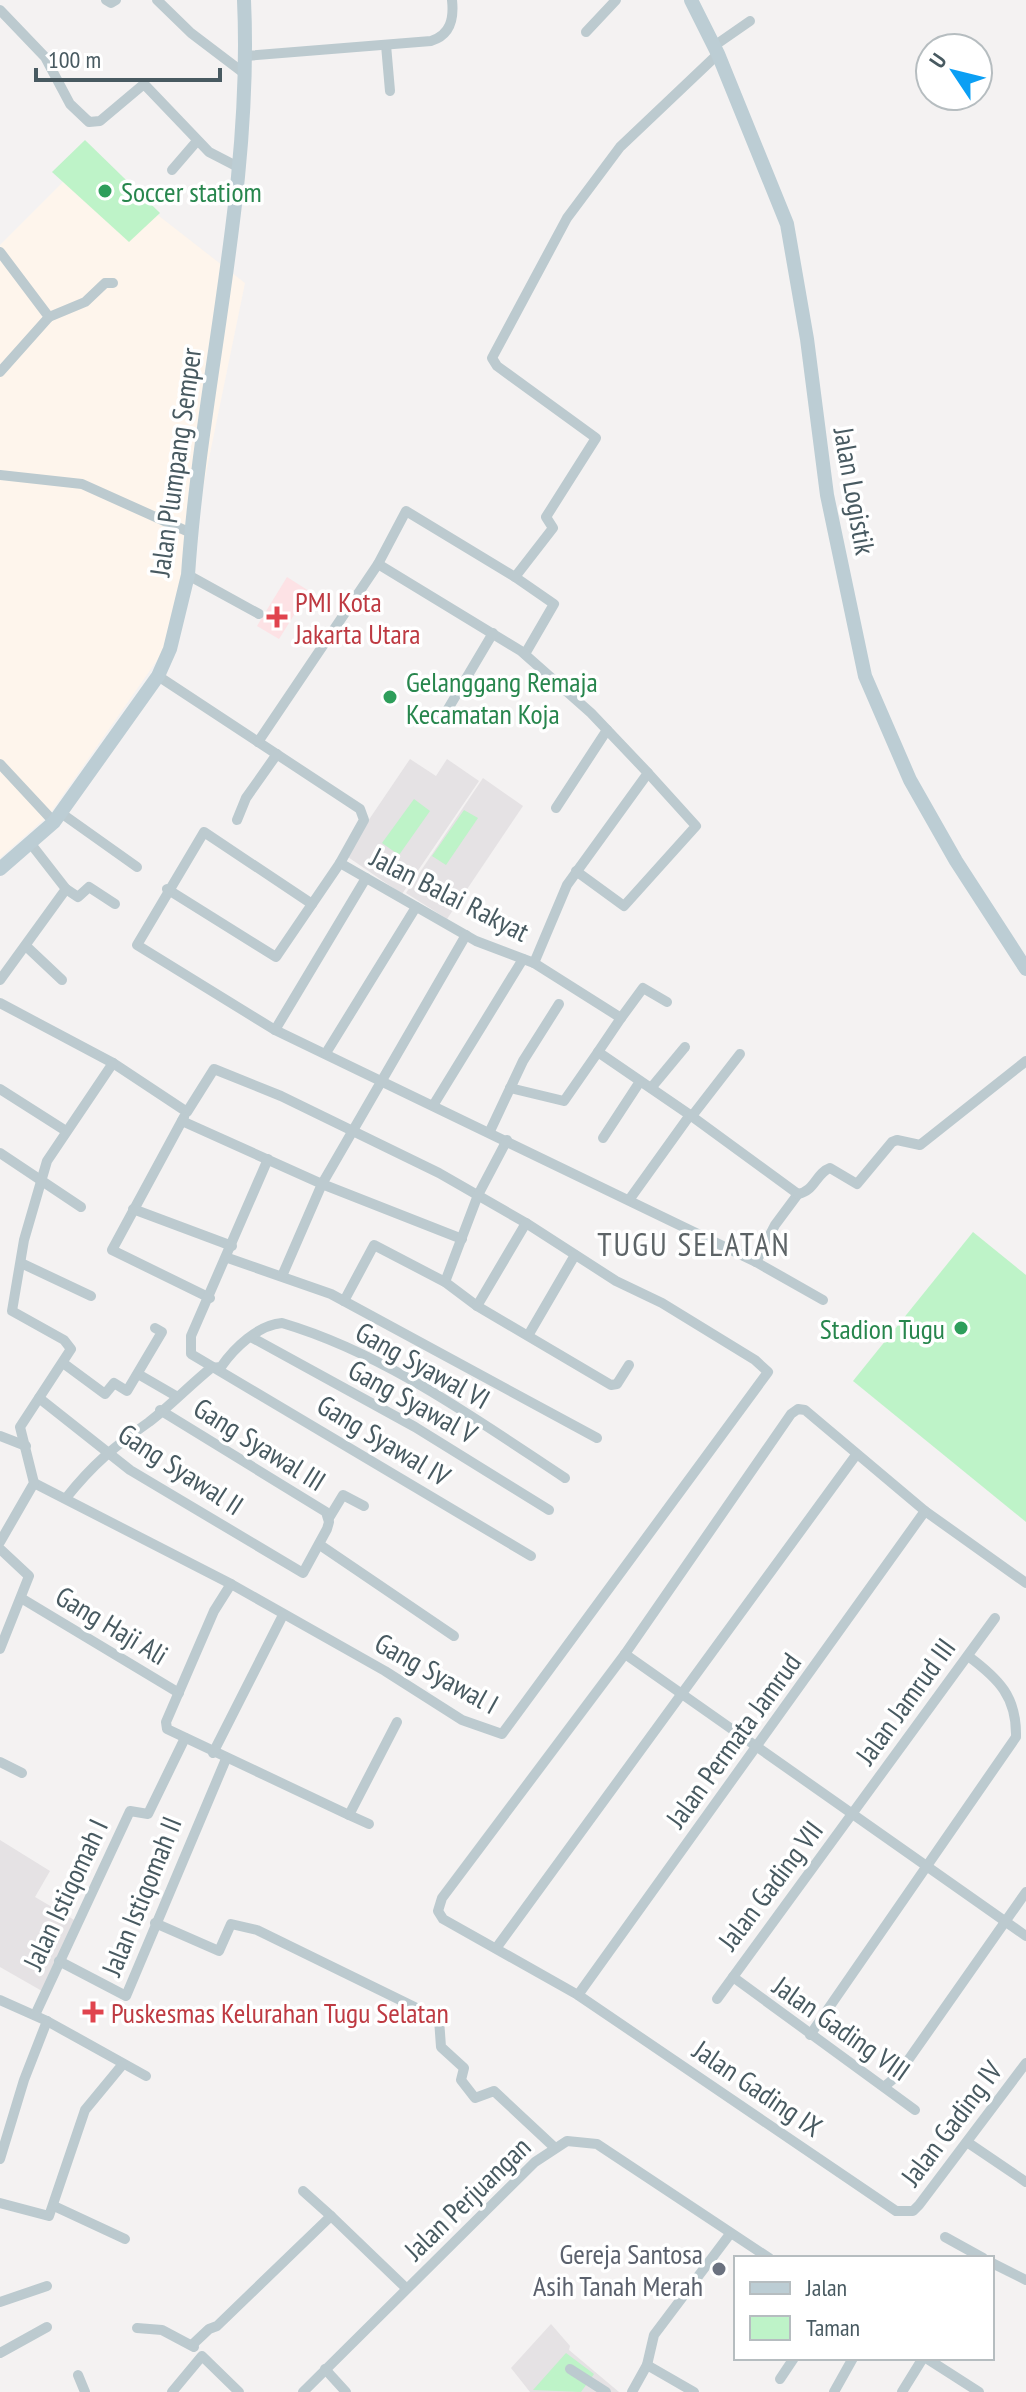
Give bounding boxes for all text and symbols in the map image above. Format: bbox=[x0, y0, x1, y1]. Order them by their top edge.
scale bar bbox=[36, 32, 220, 82]
north arrow bbox=[914, 32, 994, 112]
text: 100 m bbox=[48, 44, 101, 75]
text: U bbox=[923, 48, 952, 73]
place label: Soccer statiom bbox=[121, 173, 262, 210]
marker: Soccer statiom bbox=[96, 182, 114, 200]
street label: Jalan Plumpang Semper bbox=[141, 345, 209, 580]
street label: Jalan Logistik bbox=[825, 423, 884, 558]
place label: PMI Kota Jakarta Utara bbox=[294, 583, 421, 652]
marker: PMI Kota Jakarta Utara bbox=[266, 606, 288, 628]
place label: Gelanggang Remaja Kecamatan Koja bbox=[406, 663, 598, 732]
marker: Gelanggang Remaja Kecamatan Koja bbox=[381, 688, 399, 706]
street label: Jalan Balai Rakyat bbox=[364, 838, 536, 950]
district label: TUGU SELATAN bbox=[597, 1223, 791, 1265]
place label: Stadion Tugu bbox=[820, 1310, 945, 1347]
street label: Gang Syawal VI bbox=[350, 1314, 496, 1416]
marker: Stadion Tugu bbox=[952, 1319, 970, 1337]
street label: Gang Syawal V bbox=[343, 1352, 483, 1450]
street label: Gang Syawal IV bbox=[311, 1386, 458, 1495]
street label: Gang Syawal III bbox=[187, 1389, 333, 1499]
street label: Gang Syawal II bbox=[111, 1415, 251, 1523]
street label: Gang Haji Ali bbox=[49, 1577, 175, 1673]
street label: Gang Syawal I bbox=[369, 1624, 505, 1722]
street label: Jalan Jamrud III bbox=[846, 1630, 963, 1772]
street label: Jalan Permata Jamrud bbox=[657, 1645, 809, 1836]
street label: Jalan Istiqomah II bbox=[92, 1811, 190, 1982]
street label: Jalan Istiqomah I bbox=[14, 1813, 116, 1976]
street label: Jalan Gading VII bbox=[709, 1813, 831, 1958]
street label: Jalan Gading VIII bbox=[765, 1967, 918, 2089]
place label: Puskesmas Kelurahan Tugu Selatan bbox=[111, 1994, 449, 2031]
marker: Puskesmas Kelurahan Tugu Selatan bbox=[82, 2001, 104, 2023]
street label: Jalan Gading IX bbox=[686, 2031, 830, 2145]
street label: Jalan Gading IV bbox=[891, 2052, 1011, 2194]
street label: Jalan Perjuangan bbox=[395, 2128, 538, 2268]
place label: Gereja Santosa Asih Tanah Merah bbox=[533, 2235, 703, 2304]
legend bbox=[734, 2256, 994, 2360]
marker: Gereja Santosa Asih Tanah Merah bbox=[710, 2260, 728, 2278]
text: Jalan bbox=[805, 2272, 847, 2303]
text: Taman bbox=[806, 2312, 860, 2343]

